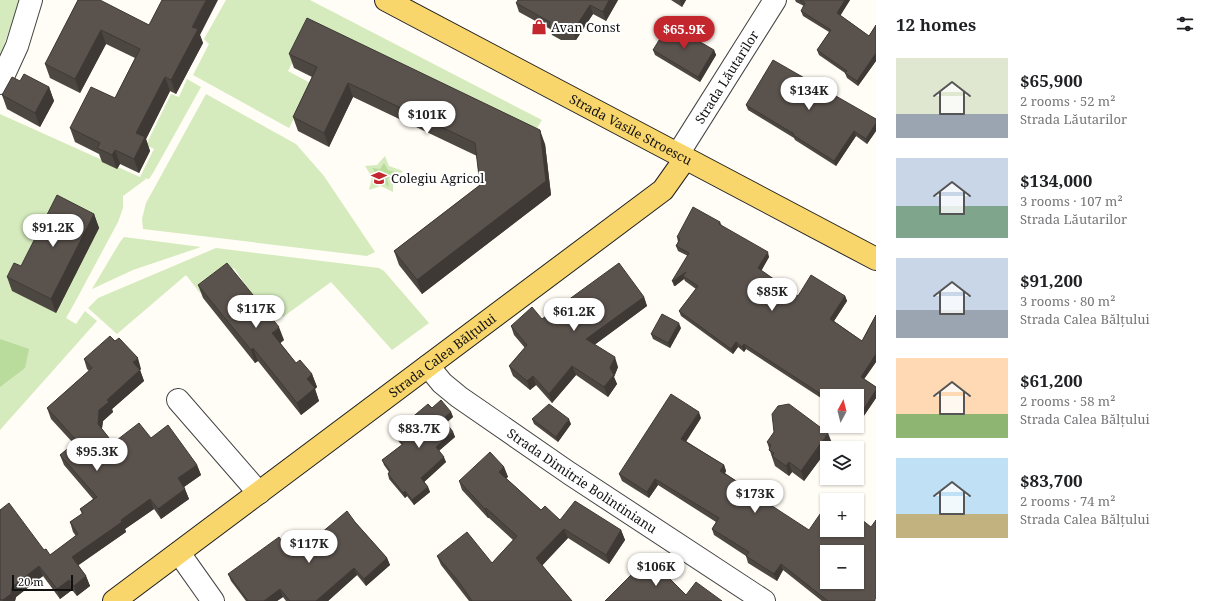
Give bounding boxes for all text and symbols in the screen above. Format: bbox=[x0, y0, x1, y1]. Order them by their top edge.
text: 12 homes bbox=[896, 13, 976, 36]
icon: filters bbox=[1174, 13, 1196, 35]
pin: $65.9K bbox=[651, 16, 717, 50]
shop icon: Avan Const bbox=[530, 18, 548, 36]
place label: Avan Const bbox=[551, 18, 621, 36]
text: $65.9K bbox=[663, 20, 705, 38]
street label: Strada Lăutarilor bbox=[690, 27, 763, 127]
text: $65,900 bbox=[1020, 69, 1083, 92]
icon: home bbox=[928, 74, 976, 122]
pin: $134K bbox=[781, 77, 837, 111]
text: $134K bbox=[790, 81, 828, 99]
street label: Strada Vasile Stroescu bbox=[567, 90, 695, 169]
text: 2 rooms · 52 m² bbox=[1020, 92, 1115, 110]
pin: $101K bbox=[399, 101, 455, 135]
text: $101K bbox=[408, 105, 446, 123]
text: Strada Lăutarilor bbox=[1020, 110, 1127, 128]
school or university icon: Colegiu Agricol bbox=[370, 169, 388, 187]
place label: Colegiu Agricol bbox=[391, 169, 484, 187]
text: $134,000 bbox=[1020, 169, 1092, 192]
icon: home bbox=[928, 174, 976, 222]
text: 3 rooms · 107 m² bbox=[1020, 192, 1123, 210]
text: Strada Lăutarilor bbox=[1020, 210, 1127, 228]
pin: $91.2K bbox=[20, 214, 86, 248]
text: $91.2K bbox=[32, 218, 74, 236]
text: $91,200 bbox=[1020, 269, 1083, 292]
icon: home bbox=[928, 274, 976, 322]
pin: $85K bbox=[748, 278, 796, 312]
text: $85K bbox=[756, 282, 788, 300]
text: 3 rooms · 80 m² bbox=[1020, 292, 1115, 310]
pin: $117K bbox=[228, 295, 284, 329]
pin: $61.2K bbox=[541, 298, 607, 332]
text: $117K bbox=[237, 299, 275, 317]
text: $61.2K bbox=[553, 302, 595, 320]
street label: Strada Calea Bălțului bbox=[385, 309, 500, 401]
text: Strada Calea Bălțului bbox=[1020, 310, 1150, 328]
text: $61,200 bbox=[1020, 369, 1083, 392]
icon: home bbox=[928, 374, 976, 422]
north arrow bbox=[820, 389, 864, 433]
map controls bbox=[820, 389, 864, 589]
text: 2 rooms · 58 m² bbox=[1020, 392, 1115, 410]
text: Strada Calea Bălțului bbox=[1020, 410, 1150, 428]
pin: $83.7K bbox=[386, 415, 452, 449]
text: $83.7K bbox=[398, 419, 440, 437]
street label: Strada Dimitrie Bolintinianu bbox=[504, 424, 661, 537]
pin: $95.3K bbox=[64, 438, 130, 472]
button: layers bbox=[820, 441, 864, 485]
text: $95.3K bbox=[76, 442, 118, 460]
text: $83,700 bbox=[1020, 469, 1083, 492]
icon: home bbox=[928, 474, 976, 522]
pin: $173K bbox=[727, 480, 783, 514]
text: $173K bbox=[736, 484, 774, 502]
text: 2 rooms · 74 m² bbox=[1020, 492, 1115, 510]
button: + bbox=[820, 493, 864, 537]
text: Strada Calea Bălțului bbox=[1020, 510, 1150, 528]
pin: $117K bbox=[281, 530, 337, 564]
text: $117K bbox=[290, 534, 328, 552]
button: − bbox=[820, 545, 864, 589]
pin: $106K bbox=[628, 553, 684, 587]
text: $106K bbox=[637, 557, 675, 575]
scale bar bbox=[12, 573, 73, 592]
text: 20 m bbox=[18, 574, 44, 589]

